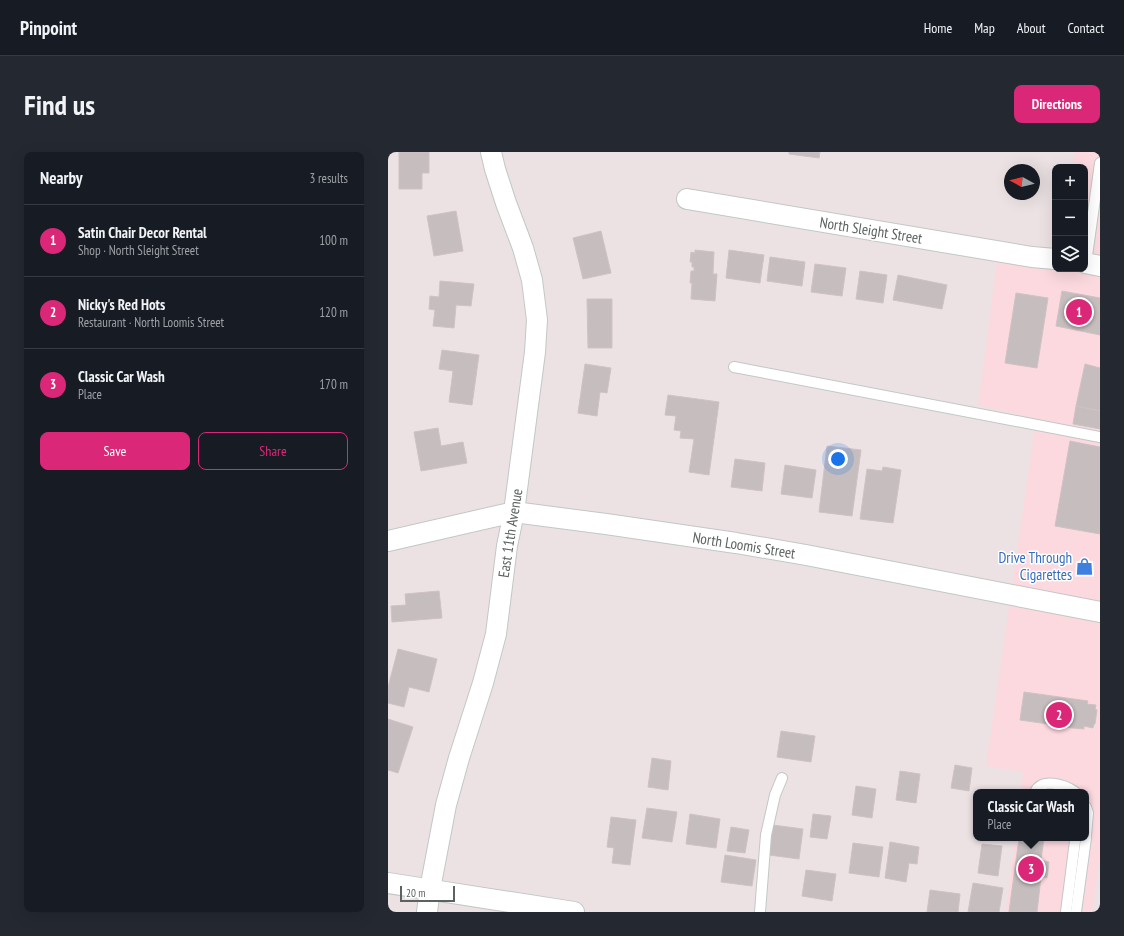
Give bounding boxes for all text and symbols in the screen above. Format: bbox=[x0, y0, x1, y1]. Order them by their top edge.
text: Pinpoint bbox=[20, 16, 77, 40]
text: Home bbox=[924, 19, 952, 37]
text: Map bbox=[974, 19, 995, 37]
text: About bbox=[1017, 19, 1046, 37]
text: Contact bbox=[1068, 19, 1104, 37]
button: Directions bbox=[1014, 85, 1100, 123]
text: Find us bbox=[24, 86, 95, 123]
north arrow bbox=[1004, 164, 1040, 200]
map controls bbox=[1052, 164, 1088, 272]
button: + bbox=[1052, 164, 1088, 200]
text: Nearby bbox=[40, 167, 83, 189]
text: 3 results bbox=[309, 170, 348, 187]
button: − bbox=[1052, 200, 1088, 236]
street label: North Sleight Street bbox=[818, 213, 924, 247]
text: Satin Chair Decor Rental bbox=[78, 223, 207, 242]
text: 1 bbox=[50, 232, 56, 249]
text: 100 m bbox=[319, 232, 348, 249]
button: layers bbox=[1052, 236, 1088, 272]
text: Shop · North Sleight Street bbox=[78, 242, 199, 259]
text: Nicky's Red Hots bbox=[78, 295, 165, 314]
pin: 1 bbox=[1066, 297, 1092, 327]
text: 2 bbox=[50, 304, 56, 321]
text: 120 m bbox=[319, 304, 348, 321]
text: Restaurant · North Loomis Street bbox=[78, 314, 224, 331]
text: Classic Car Wash bbox=[78, 367, 165, 386]
text: 3 bbox=[50, 376, 56, 393]
text: 170 m bbox=[319, 376, 348, 393]
text: Place bbox=[78, 386, 102, 403]
button: Save bbox=[40, 432, 190, 470]
button: Share bbox=[198, 432, 348, 470]
your location bbox=[828, 449, 848, 469]
street label: East 11th Avenue bbox=[494, 487, 526, 579]
street label: North Loomis Street bbox=[691, 527, 797, 563]
place label: Drive Through Cigarettes bbox=[998, 548, 1072, 584]
shop icon: Drive Through Cigarettes bbox=[1075, 556, 1095, 576]
pin: 2 bbox=[1046, 700, 1072, 730]
popup bbox=[973, 789, 1089, 841]
text: Classic Car Wash bbox=[988, 797, 1074, 816]
text: Place bbox=[988, 816, 1011, 833]
pin: 3 bbox=[1018, 854, 1044, 884]
scale bar bbox=[400, 884, 455, 903]
text: 20 m bbox=[406, 886, 425, 900]

